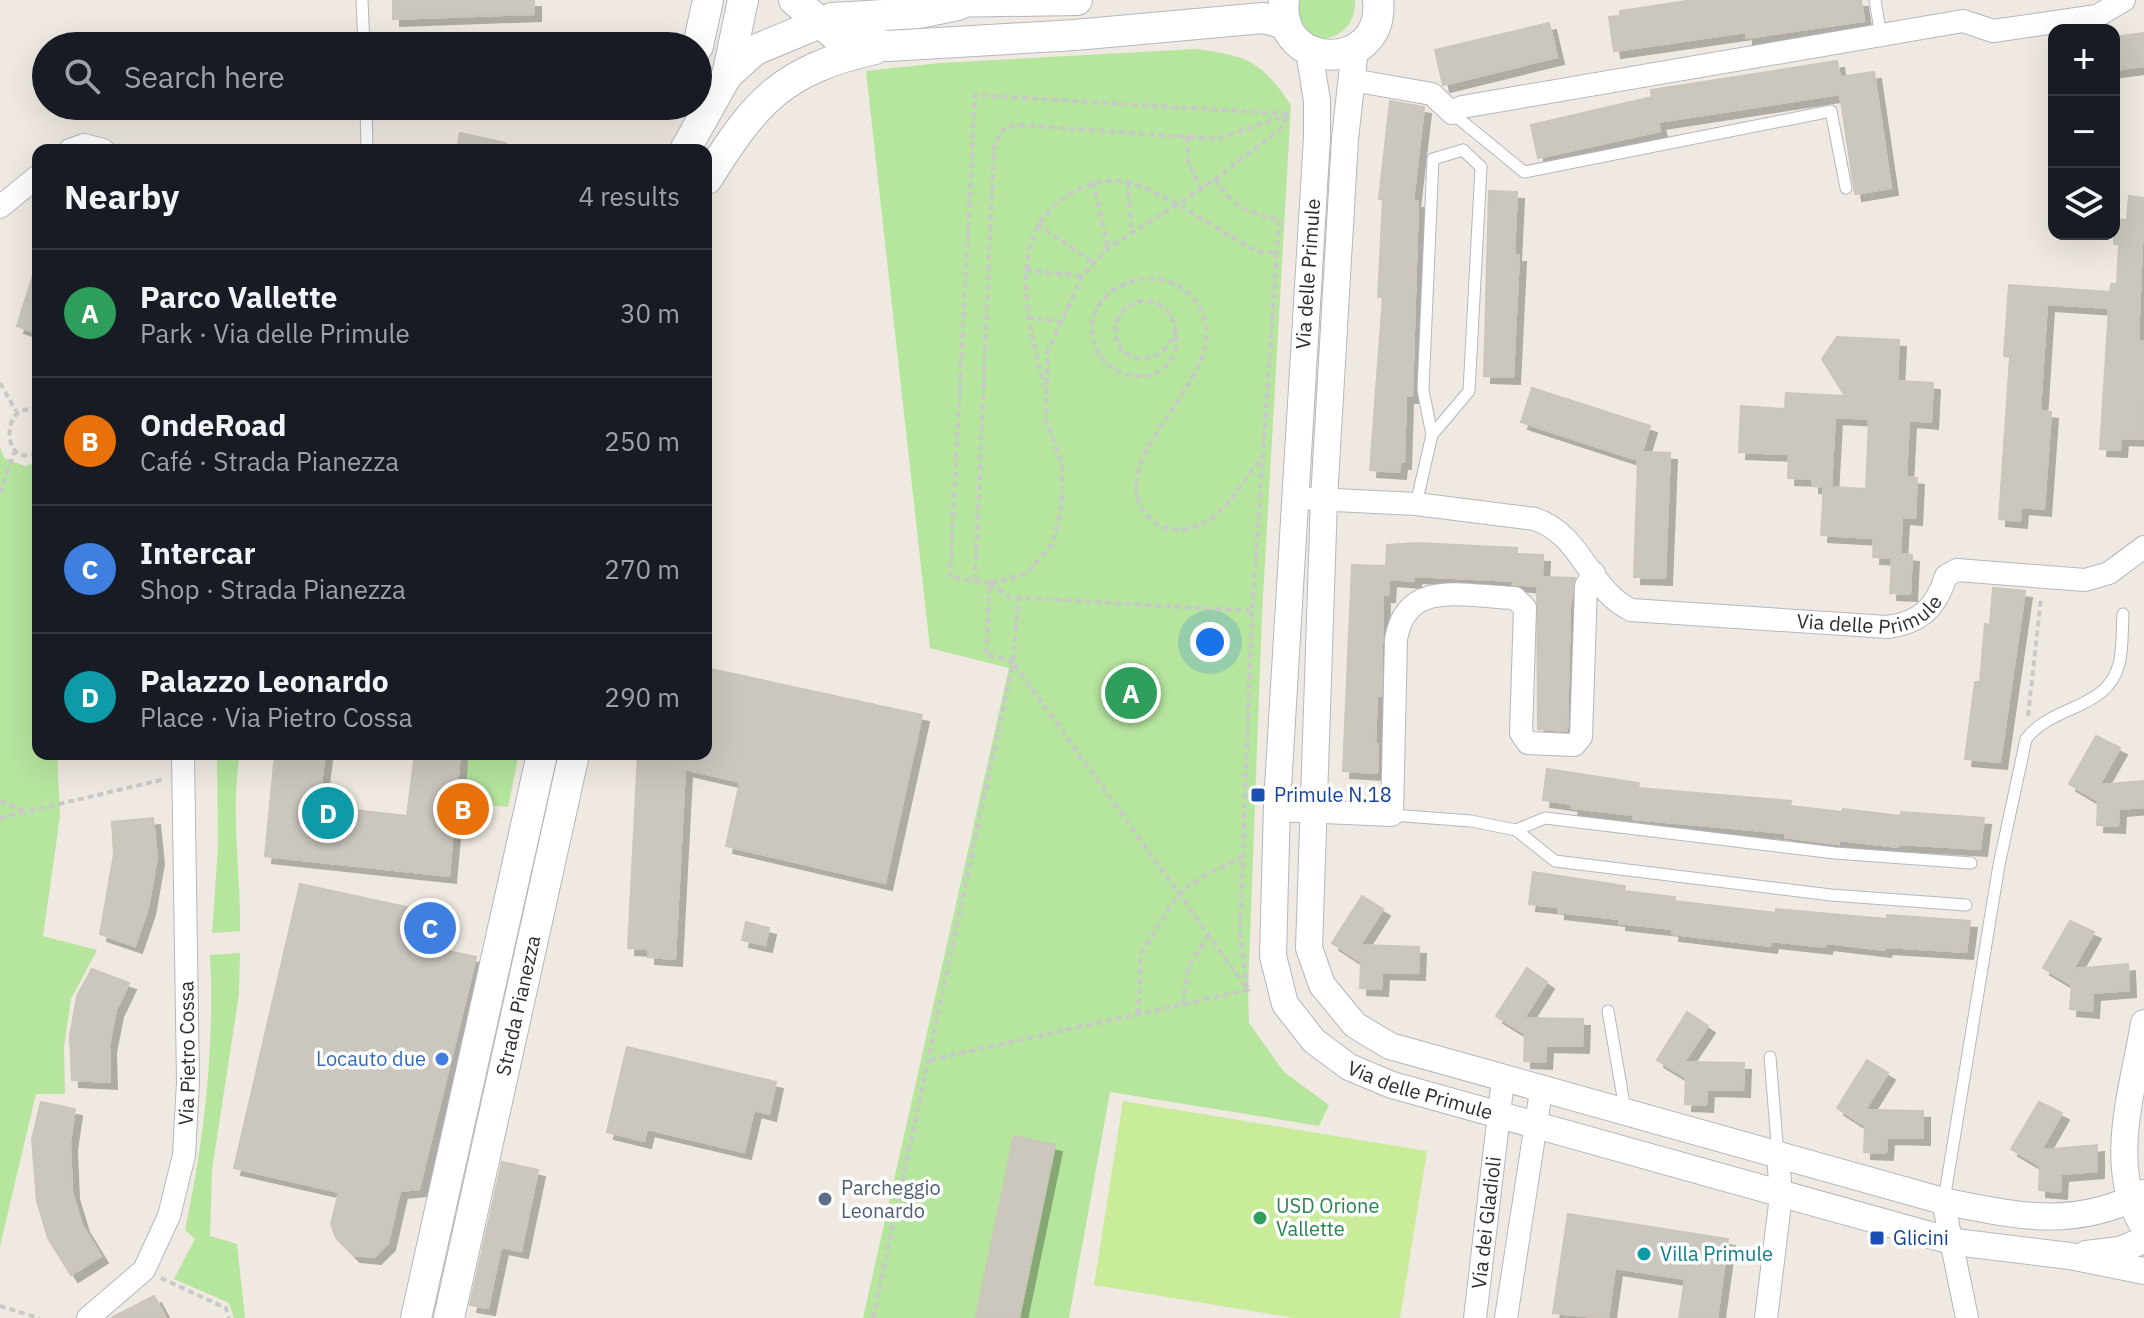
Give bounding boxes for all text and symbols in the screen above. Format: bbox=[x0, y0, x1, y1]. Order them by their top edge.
map controls bbox=[2048, 24, 2120, 240]
button: + bbox=[2048, 24, 2120, 96]
search box bbox=[32, 32, 712, 120]
icon: search bbox=[60, 54, 104, 98]
text: Search here bbox=[124, 57, 285, 96]
button: − bbox=[2048, 96, 2120, 168]
button: layers bbox=[2048, 168, 2120, 240]
text: Nearby bbox=[64, 174, 179, 218]
text: 4 results bbox=[578, 179, 680, 213]
street label: Via delle Primule bbox=[1289, 198, 1326, 350]
text: Parco Vallette bbox=[140, 277, 337, 316]
text: A bbox=[81, 296, 99, 330]
text: 30 m bbox=[620, 296, 680, 330]
text: Park · Via delle Primule bbox=[140, 316, 410, 350]
text: OndeRoad bbox=[140, 405, 286, 444]
text: B bbox=[81, 424, 99, 458]
text: 250 m bbox=[604, 424, 680, 458]
text: Café · Strada Pianezza bbox=[140, 444, 399, 478]
text: Intercar bbox=[140, 533, 256, 572]
text: C bbox=[82, 552, 98, 586]
text: 270 m bbox=[604, 552, 680, 586]
text: Shop · Strada Pianezza bbox=[140, 572, 406, 606]
street label: Via delle Primule bbox=[1796, 589, 1948, 640]
your location bbox=[1190, 622, 1230, 662]
text: Palazzo Leonardo bbox=[140, 661, 389, 700]
pin: A bbox=[1105, 663, 1157, 723]
text: D bbox=[81, 680, 99, 714]
text: 290 m bbox=[604, 680, 680, 714]
text: Place · Via Pietro Cossa bbox=[140, 700, 413, 734]
pin: B bbox=[437, 779, 489, 839]
place label: Primule N.18 bbox=[1274, 781, 1392, 808]
pin: D bbox=[302, 783, 354, 843]
marker: Primule N.18 bbox=[1249, 786, 1267, 804]
pin: C bbox=[404, 898, 456, 958]
street label: Strada Pianezza bbox=[489, 932, 546, 1078]
street label: Via Pietro Cossa bbox=[172, 980, 201, 1126]
place label: Locauto due bbox=[316, 1045, 426, 1072]
marker: Locauto due bbox=[433, 1050, 451, 1068]
street label: Via delle Primule bbox=[1343, 1054, 1496, 1125]
street label: Via dei Gladioli bbox=[1465, 1155, 1507, 1290]
place label: Parcheggio Leonardo bbox=[841, 1174, 941, 1224]
marker: Parcheggio Leonardo bbox=[816, 1190, 834, 1208]
place label: USD Orione Vallette bbox=[1276, 1192, 1379, 1242]
marker: USD Orione Vallette bbox=[1251, 1209, 1269, 1227]
place label: Glicini bbox=[1893, 1224, 1949, 1251]
marker: Glicini bbox=[1868, 1229, 1886, 1247]
place label: Villa Primule bbox=[1660, 1240, 1773, 1267]
marker: Villa Primule bbox=[1635, 1245, 1653, 1263]

